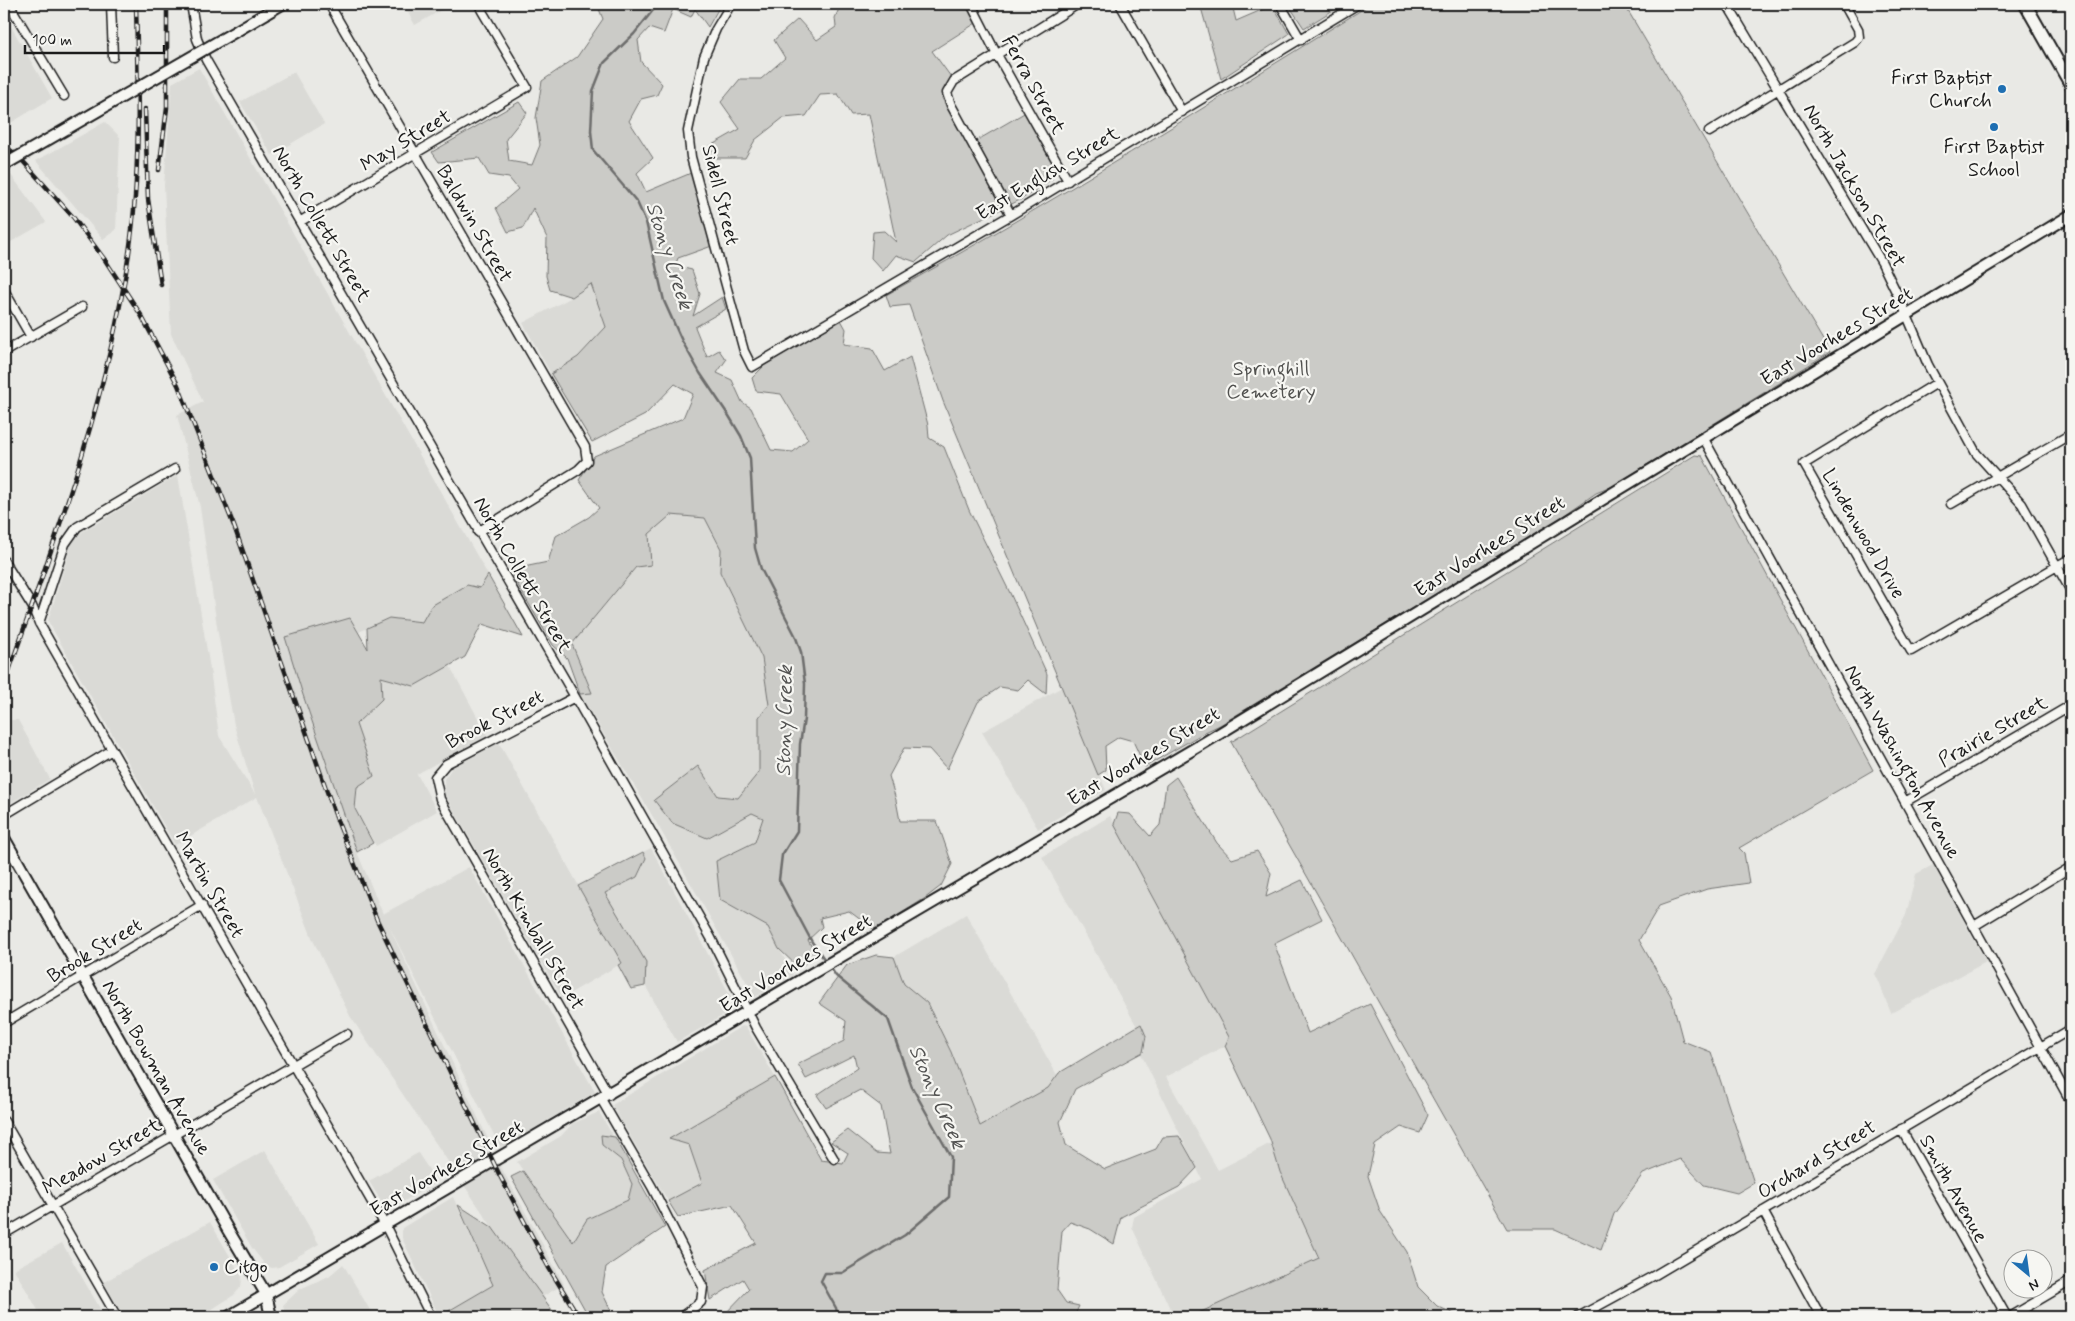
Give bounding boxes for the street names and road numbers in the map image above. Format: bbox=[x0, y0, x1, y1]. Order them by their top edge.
street label: Ferra Street bbox=[995, 30, 1072, 140]
street label: North Jackson Street bbox=[1796, 99, 1912, 273]
street label: May Street bbox=[355, 103, 457, 179]
street label: East English Street bbox=[971, 120, 1126, 229]
street label: North Collett Street bbox=[265, 141, 377, 307]
street label: Sidell Street bbox=[694, 142, 746, 248]
street label: Baldwin Street bbox=[429, 160, 519, 288]
street label: East Voorhees Street bbox=[1756, 281, 1918, 393]
street label: Lindenwood Drive bbox=[1815, 464, 1911, 604]
street label: East Voorhees Street bbox=[1409, 490, 1571, 604]
street label: North Collett Street bbox=[466, 492, 578, 658]
street label: North Washington Avenue bbox=[1836, 660, 1967, 865]
street label: Brook Street bbox=[441, 684, 549, 756]
street label: Prairie Street bbox=[1933, 690, 2053, 774]
street label: East Voorhees Street bbox=[1063, 701, 1225, 813]
street label: Martin Street bbox=[168, 827, 250, 943]
street label: North Kimball Street bbox=[475, 843, 591, 1015]
street label: East Voorhees Street bbox=[715, 908, 877, 1020]
street label: Brook Street bbox=[42, 912, 148, 990]
street label: North Bowman Avenue bbox=[95, 976, 217, 1160]
street label: Meadow Street bbox=[37, 1112, 167, 1202]
street label: East Voorhees Street bbox=[365, 1114, 529, 1224]
street label: Orchard Street bbox=[1753, 1114, 1881, 1206]
street label: Smith Avenue bbox=[1912, 1130, 1994, 1248]

